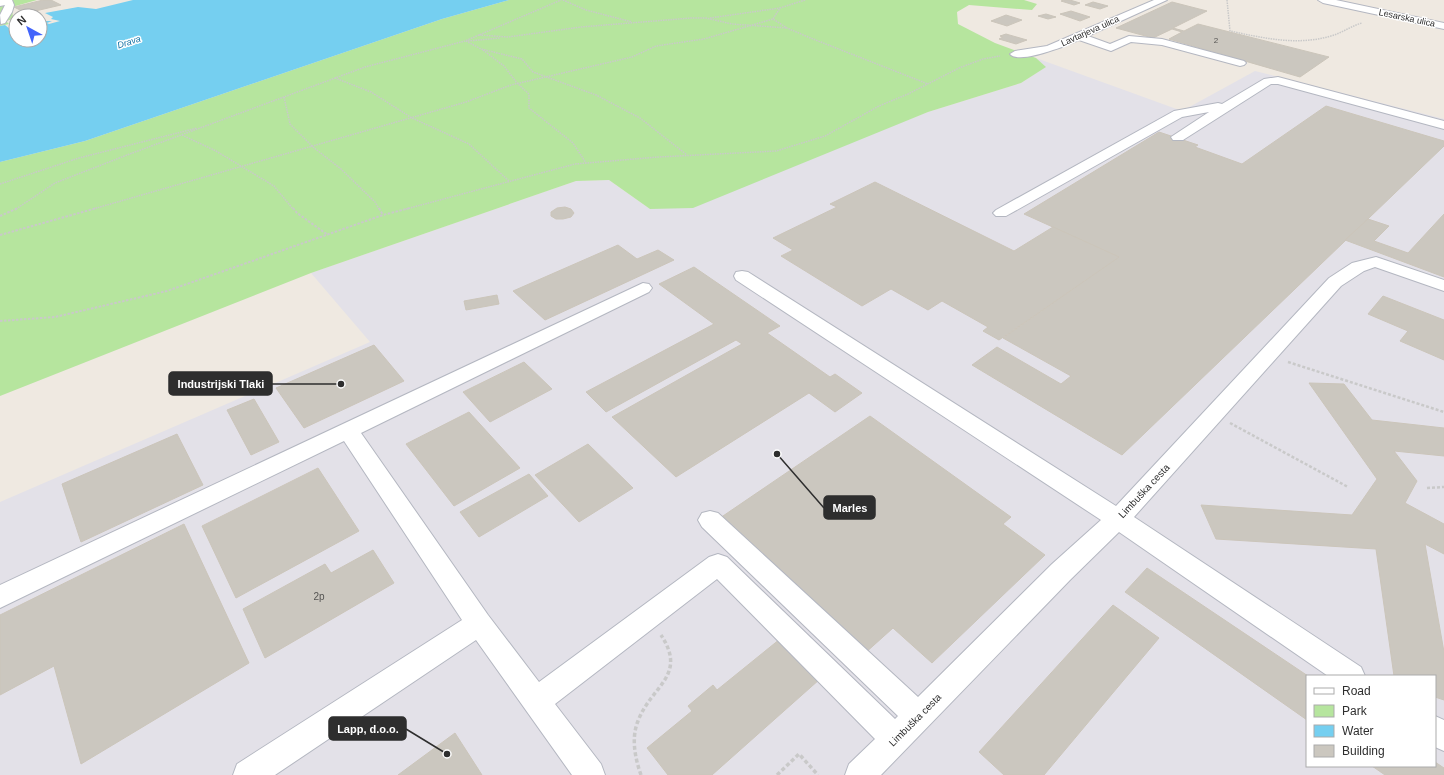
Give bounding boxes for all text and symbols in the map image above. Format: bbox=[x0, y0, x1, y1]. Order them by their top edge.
street label: Lesarska ulica bbox=[1378, 7, 1436, 29]
north arrow bbox=[8, 8, 48, 48]
text: N bbox=[15, 13, 29, 27]
street label: Lavtarjeva ulica bbox=[1059, 14, 1121, 48]
water label: Drava bbox=[116, 34, 142, 50]
house number: 2 bbox=[1214, 36, 1219, 45]
callout: Industrijski Tlaki bbox=[169, 372, 272, 395]
text: Industrijski Tlaki bbox=[178, 378, 264, 390]
street label: Limbuška cesta bbox=[1116, 462, 1172, 520]
callout: Marles bbox=[824, 496, 875, 519]
text: Marles bbox=[833, 502, 867, 514]
house number: 2p bbox=[313, 591, 325, 602]
legend bbox=[1306, 675, 1436, 767]
text: Road bbox=[1342, 684, 1371, 698]
street label: Limbuška cesta bbox=[887, 691, 944, 748]
text: Park bbox=[1342, 704, 1368, 718]
callout: Lapp, d.o.o. bbox=[329, 717, 406, 740]
text: Lapp, d.o.o. bbox=[337, 723, 399, 735]
text: Water bbox=[1342, 724, 1374, 738]
text: Building bbox=[1342, 744, 1385, 758]

